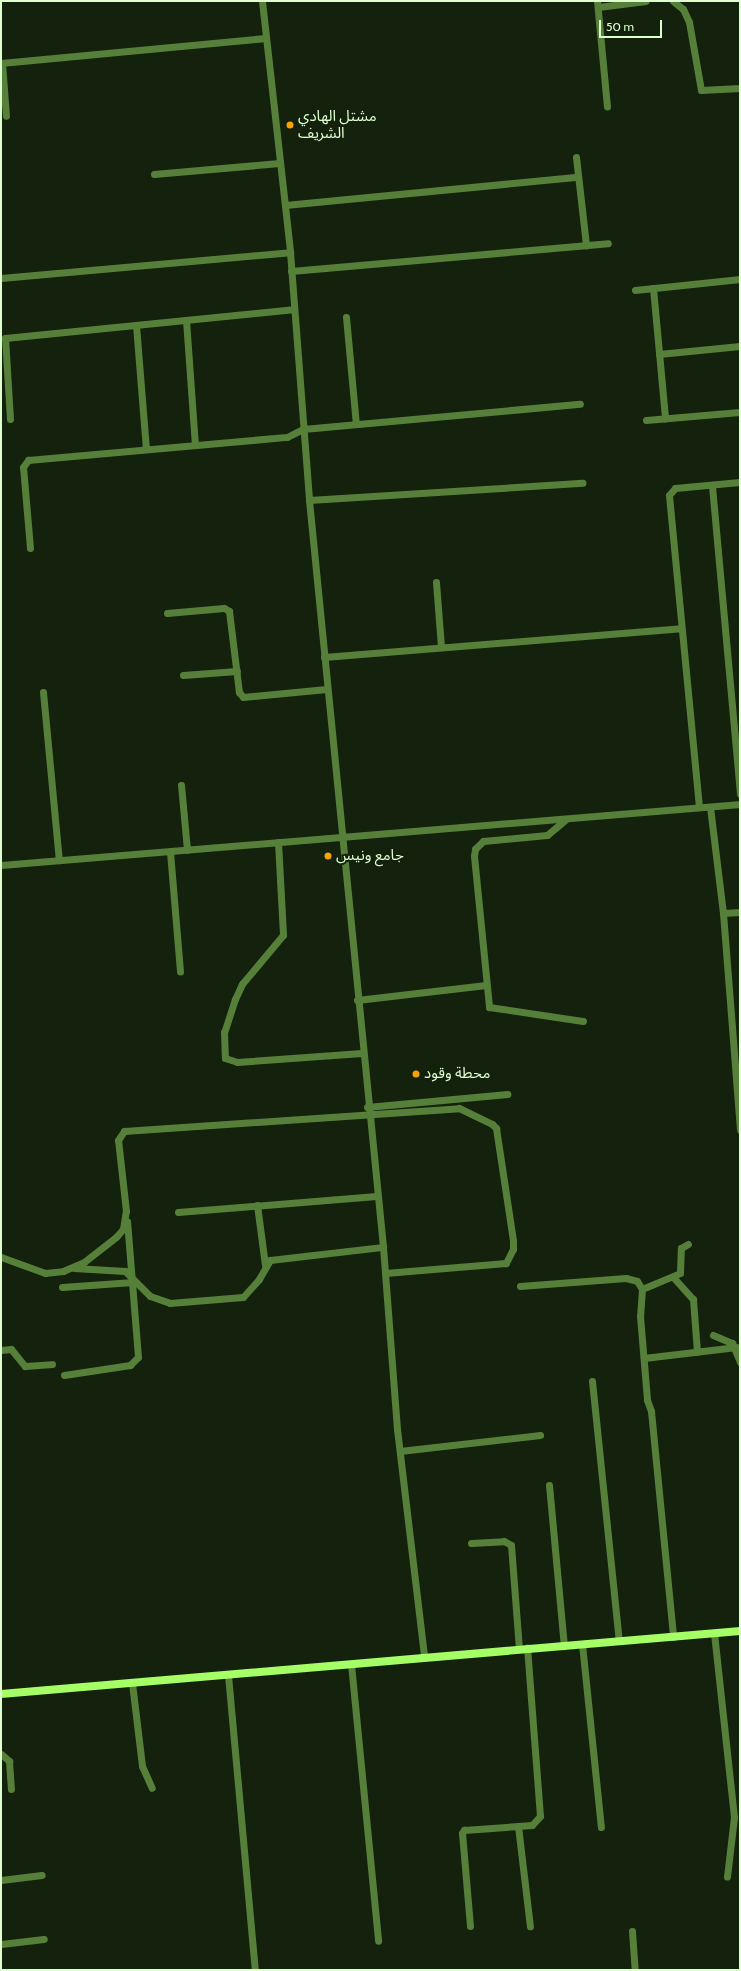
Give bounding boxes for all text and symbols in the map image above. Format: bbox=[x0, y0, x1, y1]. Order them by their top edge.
scale bar bbox=[601, 12, 664, 38]
text: 50 m bbox=[606, 19, 634, 34]
place label: مشتل الهادي الشريف bbox=[298, 107, 377, 142]
marker: مشتل الهادي الشريف bbox=[285, 120, 295, 130]
place label: جامع ونيس bbox=[336, 847, 404, 865]
marker: جامع ونيس bbox=[323, 851, 333, 861]
place label: محطة وقود bbox=[424, 1065, 490, 1083]
marker: محطة وقود bbox=[411, 1069, 421, 1079]

